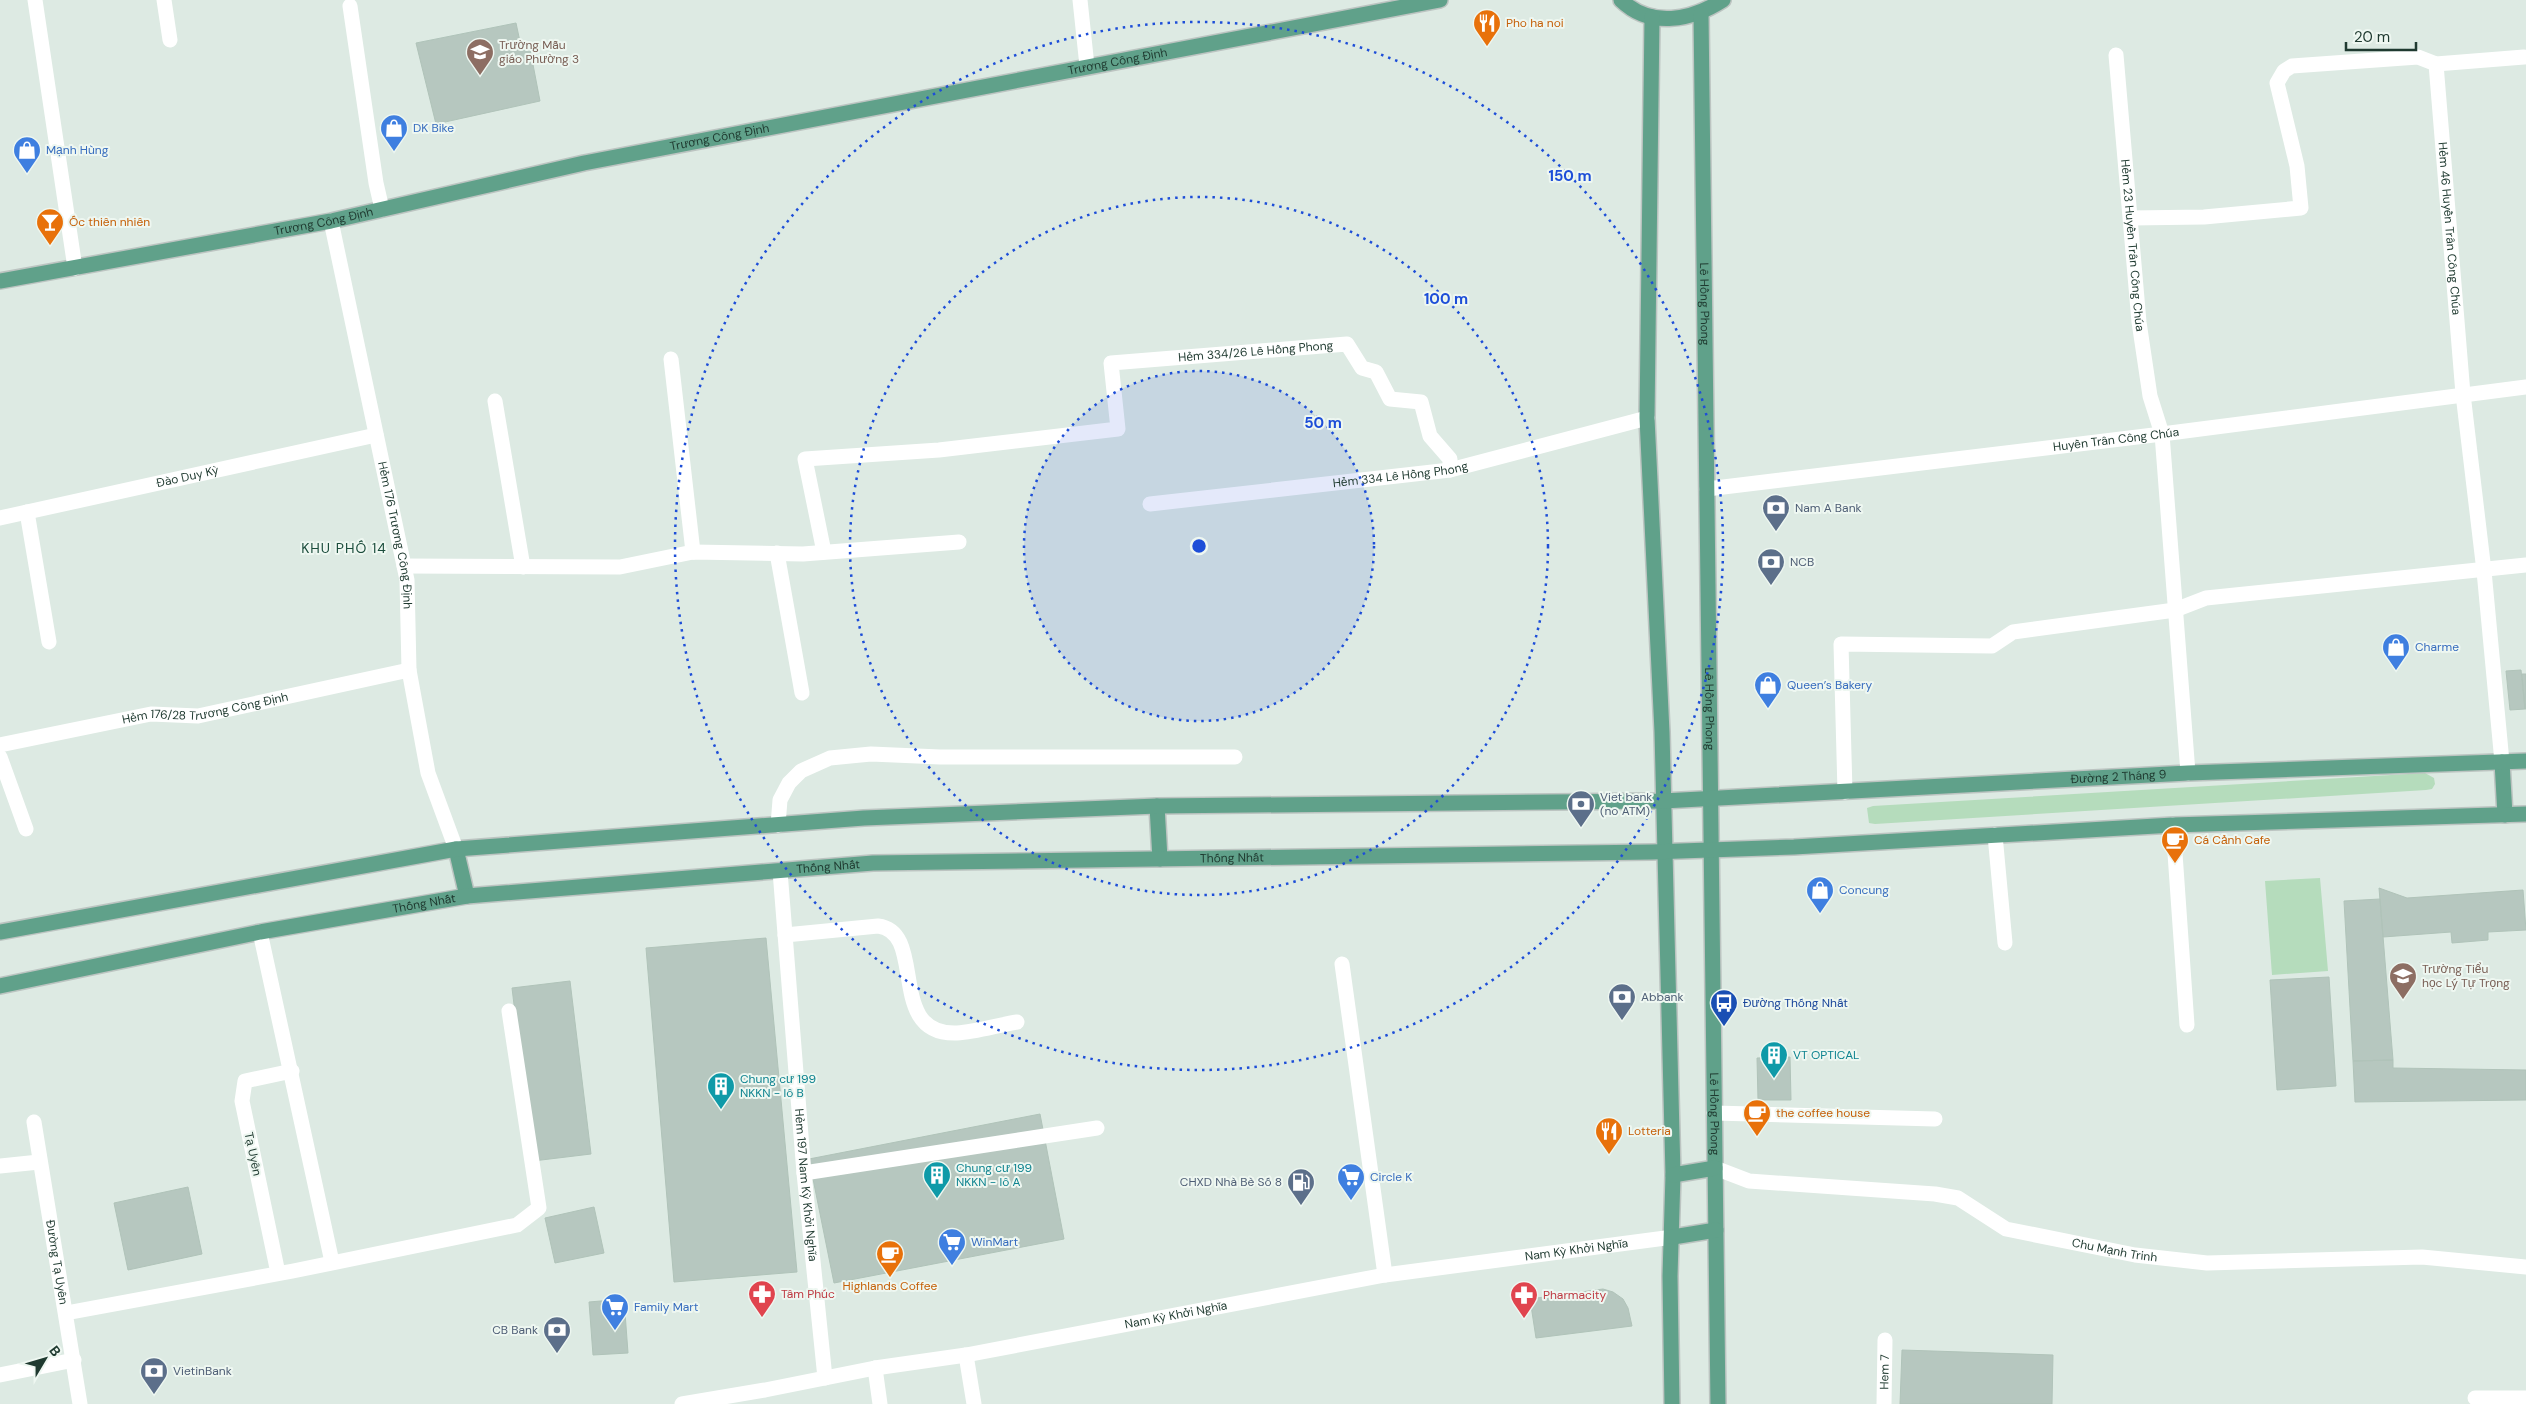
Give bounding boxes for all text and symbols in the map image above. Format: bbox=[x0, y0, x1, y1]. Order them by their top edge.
restaurant icon: Pho ha noi bbox=[1472, 8, 1502, 47]
place label: Pho ha noi bbox=[1506, 15, 1564, 31]
scale bar bbox=[2346, 20, 2416, 52]
text: 20 m bbox=[2354, 27, 2390, 47]
school or university icon: Trường Mẫu giáo Phường 3 bbox=[465, 37, 495, 76]
place label: Trường Mẫu giáo Phường 3 bbox=[499, 37, 579, 67]
street label: Trương Công Định bbox=[1066, 44, 1169, 79]
shop icon: DK Bike bbox=[379, 113, 409, 152]
place label: DK Bike bbox=[413, 120, 454, 136]
street label: Trương Công Định bbox=[669, 120, 771, 154]
shop icon: Mạnh Hùng bbox=[12, 135, 42, 174]
street label: Hẻm 46 Huyền Trân Công Chúa bbox=[2434, 141, 2465, 316]
place label: Mạnh Hùng bbox=[46, 142, 109, 158]
street label: Hẻm 23 Huyền Trân Công Chúa bbox=[2117, 159, 2148, 332]
text: 150 m bbox=[1549, 166, 1592, 186]
street label: Trương Công Định bbox=[273, 204, 375, 239]
bar icon: Ốc thiên nhiên bbox=[35, 207, 65, 246]
place label: Ốc thiên nhiên bbox=[69, 214, 150, 230]
street label: Lê Hồng Phong bbox=[1696, 262, 1713, 346]
text: 100 m bbox=[1424, 289, 1468, 309]
street label: Hẻm 334/26 Lê Hồng Phong bbox=[1178, 337, 1334, 366]
text: 50 m bbox=[1304, 413, 1342, 433]
street label: Huyền Trân Công Chúa bbox=[2052, 424, 2180, 455]
street label: Hẻm 334 Lê Hồng Phong bbox=[1332, 458, 1470, 491]
street label: Hẻm 176 Trương Công Định bbox=[374, 460, 416, 609]
street label: Đào Duy Kỳ bbox=[155, 462, 221, 491]
bank icon: Nam A Bank bbox=[1761, 493, 1791, 532]
place label: Nam A Bank bbox=[1795, 500, 1862, 516]
centre of rings bbox=[1190, 537, 1208, 555]
district label: KHU PHỐ 14 bbox=[301, 539, 387, 557]
bank icon: NCB bbox=[1756, 547, 1786, 586]
place label: NCB bbox=[1790, 554, 1814, 570]
shop icon: Charme bbox=[2381, 632, 2411, 671]
place label: Charme bbox=[2415, 639, 2459, 655]
street label: Lê Hồng Phong bbox=[1701, 667, 1718, 751]
shop icon: Queen’s Bakery bbox=[1753, 670, 1783, 709]
place label: Queen’s Bakery bbox=[1787, 677, 1873, 693]
street label: Hẻm 176/28 Trương Công Định bbox=[121, 689, 290, 728]
street label: Đường 2 Tháng 9 bbox=[2070, 766, 2167, 787]
bank icon: Viet bank (no ATM) bbox=[1566, 789, 1596, 828]
place label: Viet bank (no ATM) bbox=[1600, 789, 1652, 819]
cafe icon: Cá Cảnh Cafe bbox=[2160, 825, 2190, 864]
place label: Cá Cảnh Cafe bbox=[2194, 832, 2271, 848]
street label: Thống Nhất bbox=[1200, 849, 1264, 866]
street label: Thống Nhất bbox=[796, 856, 861, 877]
shop icon: Concung bbox=[1805, 875, 1835, 914]
place label: Concung bbox=[1839, 882, 1889, 898]
street label: Thống Nhất bbox=[391, 890, 457, 917]
school or university icon: Trường Tiểu học Lý Tự Trọng bbox=[2388, 961, 2418, 1000]
place label: Trường Tiểu học Lý Tự Trọng bbox=[2422, 961, 2510, 991]
bank icon: Abbank bbox=[1607, 982, 1637, 1021]
bus stop icon: Đường Thống Nhất bbox=[1709, 988, 1739, 1027]
place label: Abbank bbox=[1641, 989, 1683, 1005]
place label: Đường Thống Nhất bbox=[1743, 995, 1848, 1011]
building icon: VT OPTICAL bbox=[1759, 1040, 1789, 1079]
place label: VT OPTICAL bbox=[1793, 1047, 1859, 1063]
building icon: Chung cư 199 NKKN - lô B bbox=[706, 1071, 736, 1110]
place label: Chung cư 199 NKKN - lô B bbox=[740, 1071, 816, 1101]
street label: Lê Hồng Phong bbox=[1706, 1072, 1723, 1156]
cafe icon: the coffee house bbox=[1742, 1098, 1772, 1137]
place label: the coffee house bbox=[1776, 1105, 1870, 1121]
street label: Hẻm 197 Nam Kỳ Khởi Nghĩa bbox=[791, 1108, 821, 1262]
restaurant icon: Lotteria bbox=[1594, 1116, 1624, 1155]
place label: Lotteria bbox=[1628, 1123, 1671, 1139]
street label: Tạ Uyên bbox=[241, 1131, 265, 1177]
building icon: Chung cư 199 NKKN - lô A bbox=[922, 1160, 952, 1199]
place label: Chung cư 199 NKKN - lô A bbox=[956, 1160, 1032, 1190]
supermarket icon: Circle K bbox=[1336, 1162, 1366, 1201]
fuel station icon: CHXD Nhà Bè Số 8 bbox=[1286, 1167, 1316, 1206]
place label: Circle K bbox=[1370, 1169, 1412, 1185]
place label: CHXD Nhà Bè Số 8 bbox=[1180, 1174, 1282, 1190]
street label: Đường Tạ Uyên bbox=[42, 1219, 72, 1306]
supermarket icon: WinMart bbox=[937, 1227, 967, 1266]
place label: WinMart bbox=[971, 1234, 1018, 1250]
street label: Chu Mạnh Trinh bbox=[2070, 1234, 2158, 1265]
street label: Nam Kỳ Khởi Nghĩa bbox=[1524, 1235, 1629, 1264]
cafe icon: Highlands Coffee bbox=[875, 1239, 905, 1278]
place label: Highlands Coffee bbox=[843, 1278, 938, 1294]
pharmacy icon: Tâm Phúc bbox=[747, 1279, 777, 1318]
pharmacy icon: Pharmacity bbox=[1509, 1280, 1539, 1319]
place label: Tâm Phúc bbox=[781, 1286, 835, 1302]
place label: Pharmacity bbox=[1543, 1287, 1606, 1303]
supermarket icon: Family Mart bbox=[600, 1292, 630, 1331]
street label: Nam Kỳ Khởi Nghĩa bbox=[1123, 1297, 1229, 1333]
place label: Family Mart bbox=[634, 1299, 699, 1315]
bank icon: CB Bank bbox=[542, 1315, 572, 1354]
place label: CB Bank bbox=[492, 1322, 538, 1338]
north arrow bbox=[20, 1334, 70, 1384]
text: B bbox=[45, 1342, 65, 1360]
street label: Hem 7 bbox=[1876, 1354, 1893, 1390]
bank icon: VietinBank bbox=[139, 1356, 169, 1395]
place label: VietinBank bbox=[173, 1363, 232, 1379]

